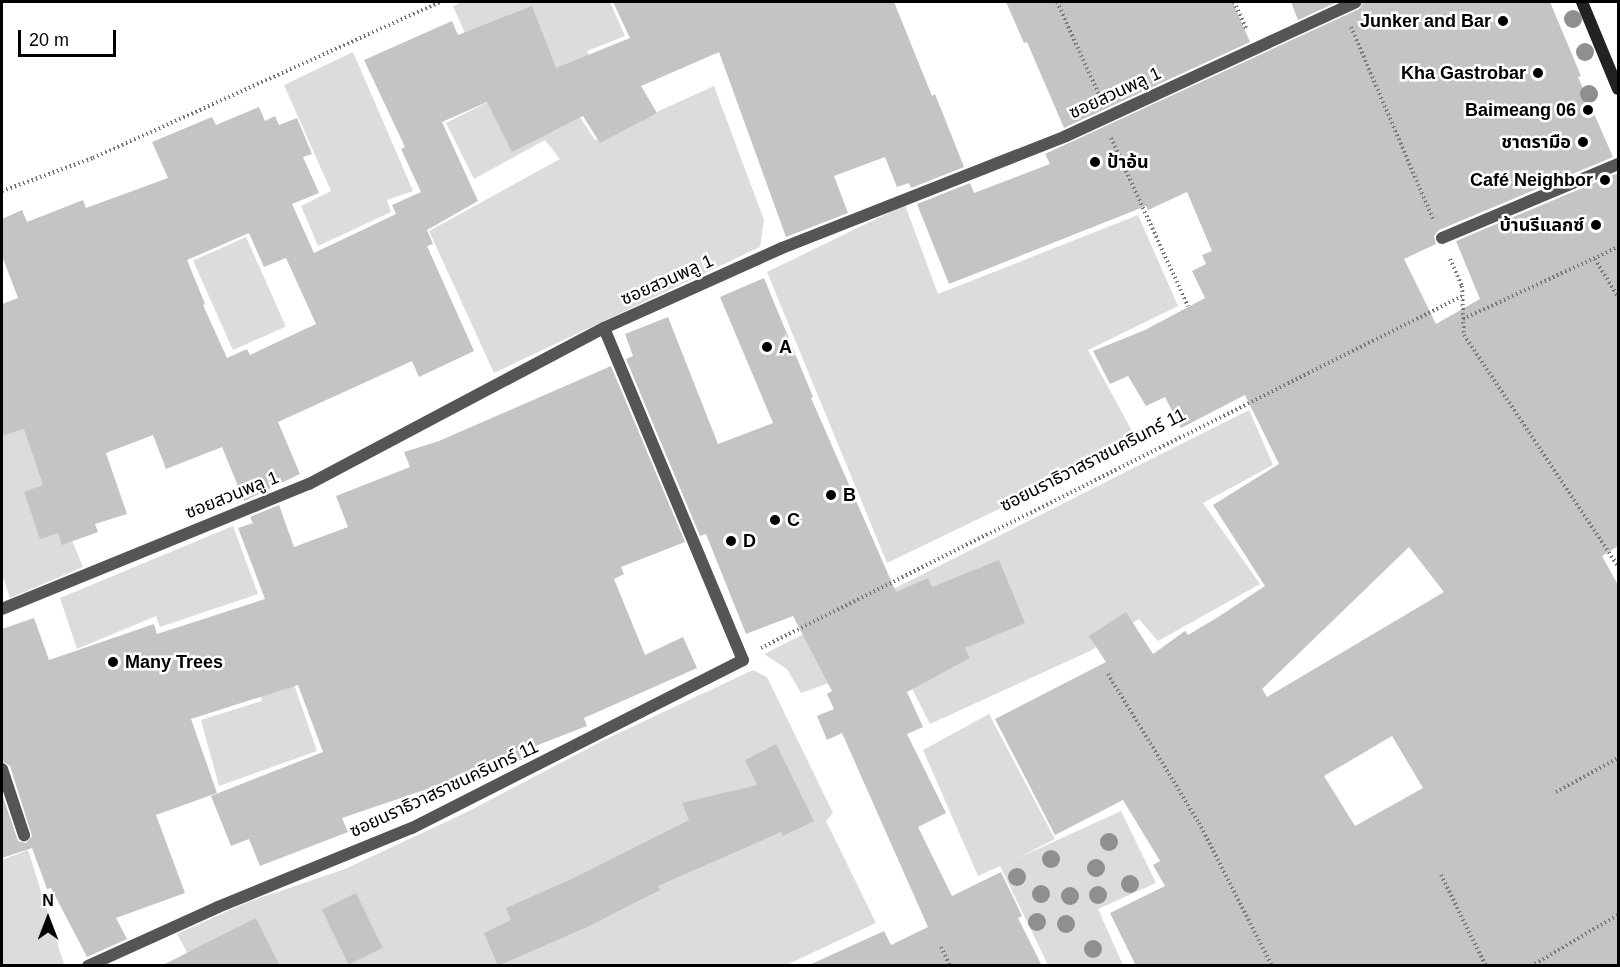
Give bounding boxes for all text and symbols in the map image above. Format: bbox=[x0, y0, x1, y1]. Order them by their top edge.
place label: Junker and Bar bbox=[1360, 10, 1491, 32]
marker: Junker and Bar bbox=[1496, 14, 1510, 28]
scale bar bbox=[21, 18, 118, 56]
text: 20 m bbox=[29, 30, 69, 50]
street label: ซอยสวนพลู 1 bbox=[1066, 62, 1164, 124]
place label: Kha Gastrobar bbox=[1401, 62, 1526, 84]
marker: Kha Gastrobar bbox=[1531, 66, 1545, 80]
place label: Baimeang 06 bbox=[1465, 99, 1576, 121]
marker: Baimeang 06 bbox=[1581, 103, 1595, 117]
place label: ชาตรามือ bbox=[1501, 131, 1571, 153]
marker: ชาตรามือ bbox=[1576, 135, 1590, 149]
place label: ป้าอ้น bbox=[1107, 151, 1149, 173]
marker: ป้าอ้น bbox=[1088, 155, 1102, 169]
place label: Café Neighbor bbox=[1470, 169, 1593, 191]
marker: Café Neighbor bbox=[1598, 173, 1612, 187]
place label: บ้านรีแลกซ์ bbox=[1499, 214, 1584, 236]
marker: บ้านรีแลกซ์ bbox=[1589, 218, 1603, 232]
street label: ซอยสวนพลู 1 bbox=[617, 250, 717, 310]
place label: A bbox=[779, 336, 792, 358]
marker: A bbox=[760, 340, 774, 354]
street label: ซอยนราธิวาสราชนครินทร์ 11 bbox=[996, 404, 1190, 516]
street label: ซอยสวนพลู 1 bbox=[182, 466, 282, 524]
place label: B bbox=[843, 484, 856, 506]
marker: B bbox=[824, 488, 838, 502]
place label: C bbox=[787, 509, 800, 531]
marker: C bbox=[768, 513, 782, 527]
place label: D bbox=[743, 530, 756, 552]
marker: D bbox=[724, 534, 738, 548]
place label: Many Trees bbox=[125, 651, 223, 673]
marker: Many Trees bbox=[106, 655, 120, 669]
street label: ซอยนราธิวาสราชนครินทร์ 11 bbox=[346, 736, 542, 842]
north arrow bbox=[18, 889, 78, 949]
text: N bbox=[42, 892, 54, 909]

